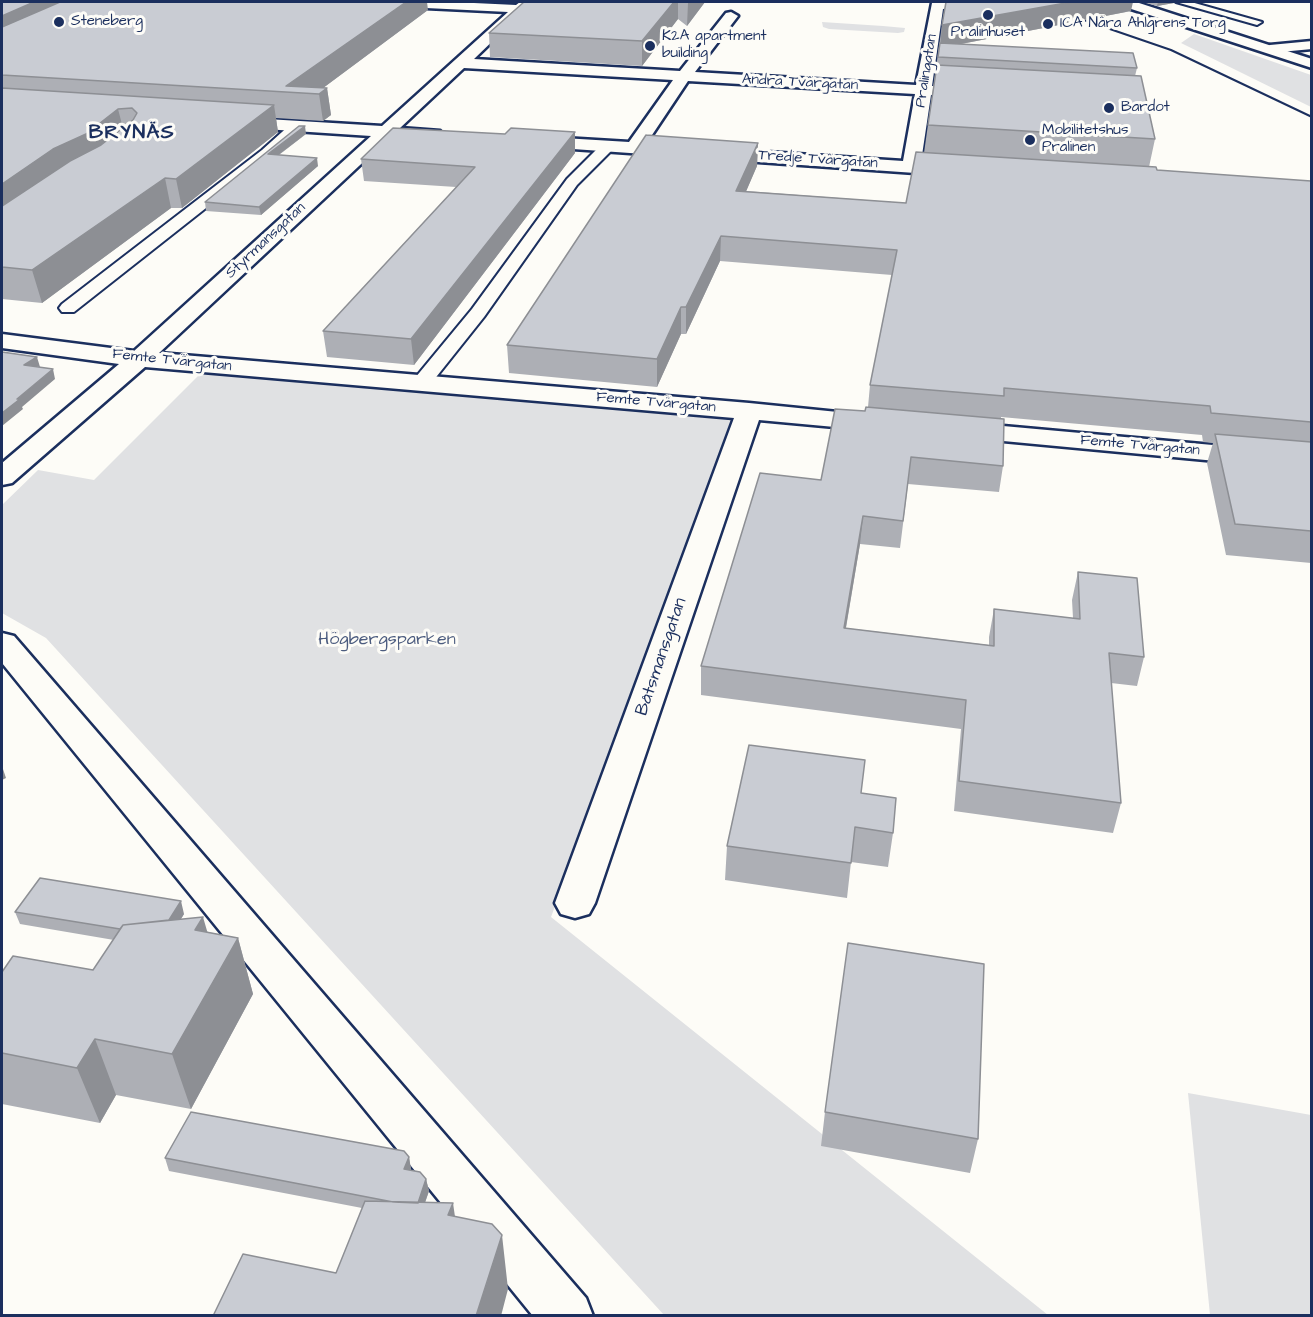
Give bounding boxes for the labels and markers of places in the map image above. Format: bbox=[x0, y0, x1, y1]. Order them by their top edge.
marker: Pralinhuset bbox=[981, 8, 995, 22]
place label: Steneberg bbox=[71, 13, 143, 31]
marker: Steneberg bbox=[52, 15, 66, 29]
place label: ICA Nära Ahlgrens Torg bbox=[1060, 15, 1226, 33]
marker: ICA Nära Ahlgrens Torg bbox=[1041, 17, 1055, 31]
place label: Pralinhuset bbox=[951, 24, 1025, 42]
place label: K2A apartment building bbox=[662, 28, 767, 63]
marker: K2A apartment building bbox=[643, 39, 657, 53]
place label: Bardot bbox=[1121, 99, 1170, 117]
marker: Bardot bbox=[1102, 101, 1116, 115]
place label: Mobilitetshus Pralinen bbox=[1042, 122, 1129, 157]
marker: Mobilitetshus Pralinen bbox=[1023, 133, 1037, 147]

